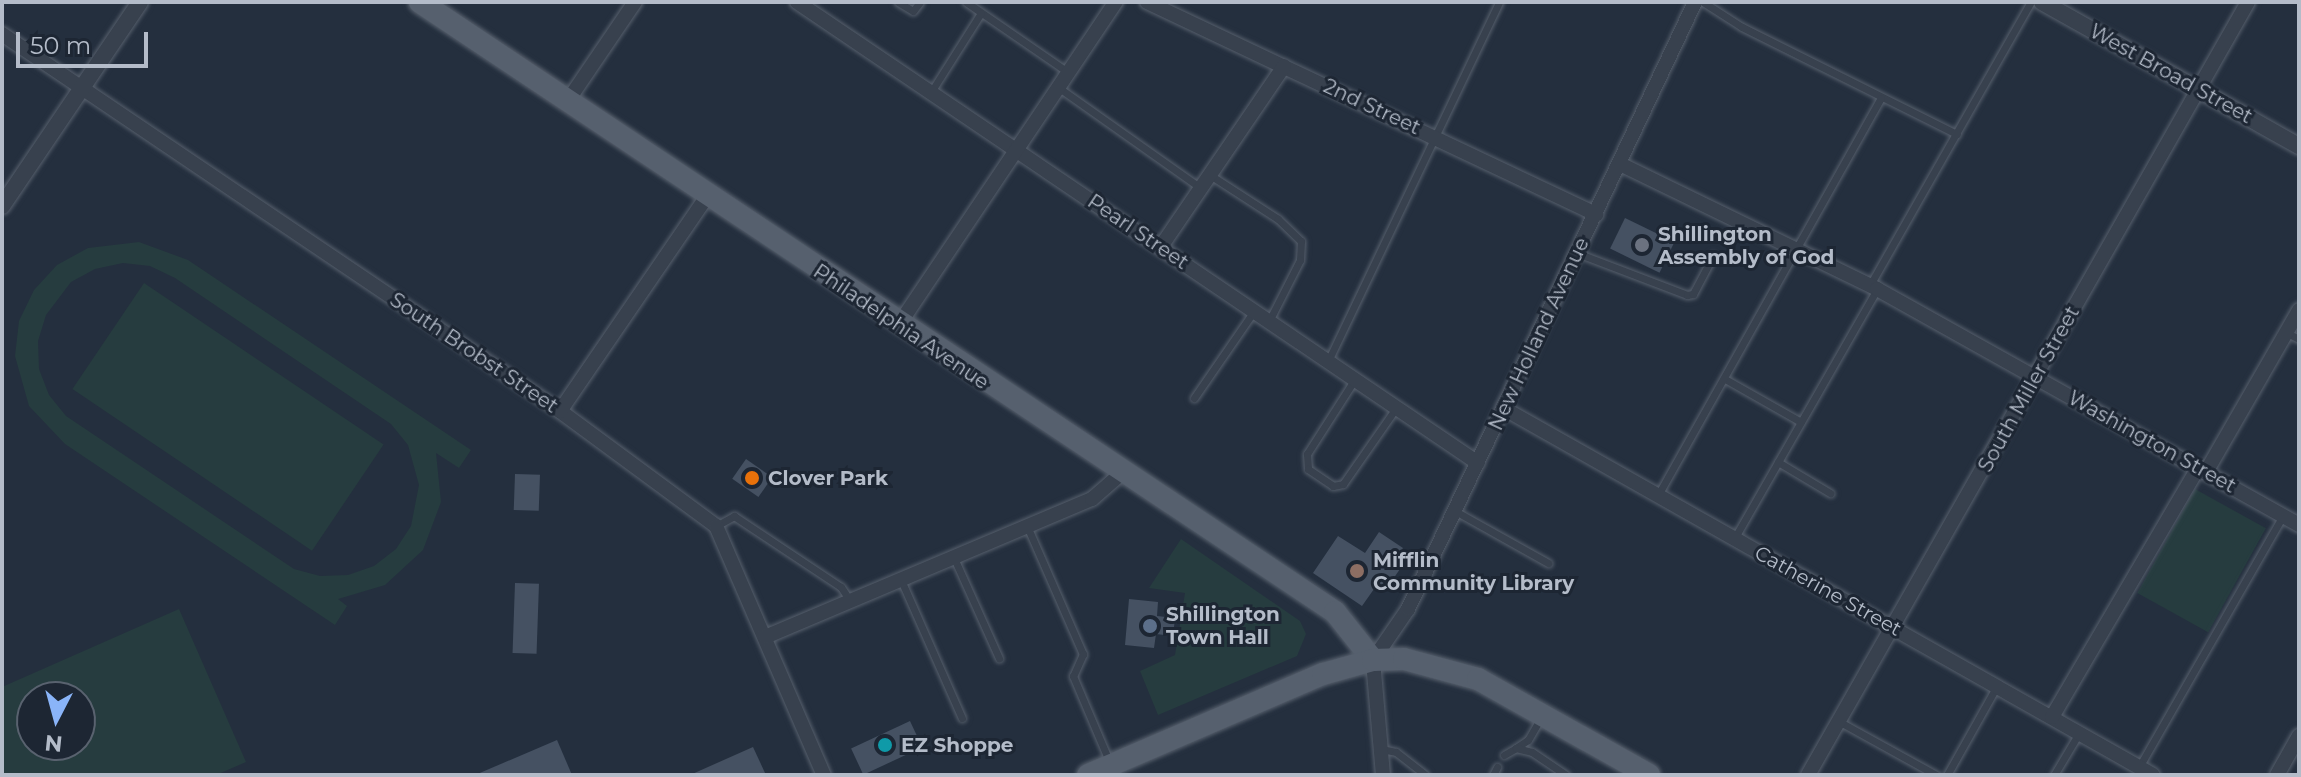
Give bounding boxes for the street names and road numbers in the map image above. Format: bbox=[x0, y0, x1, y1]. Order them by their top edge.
street label: West Broad Street bbox=[2085, 19, 2257, 129]
street label: 2nd Street bbox=[1320, 74, 1424, 140]
street label: Pearl Street bbox=[1083, 189, 1193, 275]
street label: New Holland Avenue bbox=[1484, 234, 1594, 434]
street label: Philadelphia Avenue bbox=[809, 259, 993, 395]
street label: South Brobst Street bbox=[385, 288, 563, 418]
street label: South Miller Street bbox=[1973, 302, 2085, 476]
street label: Washington Street bbox=[2064, 386, 2240, 498]
street label: Catherine Street bbox=[1750, 541, 1906, 641]

